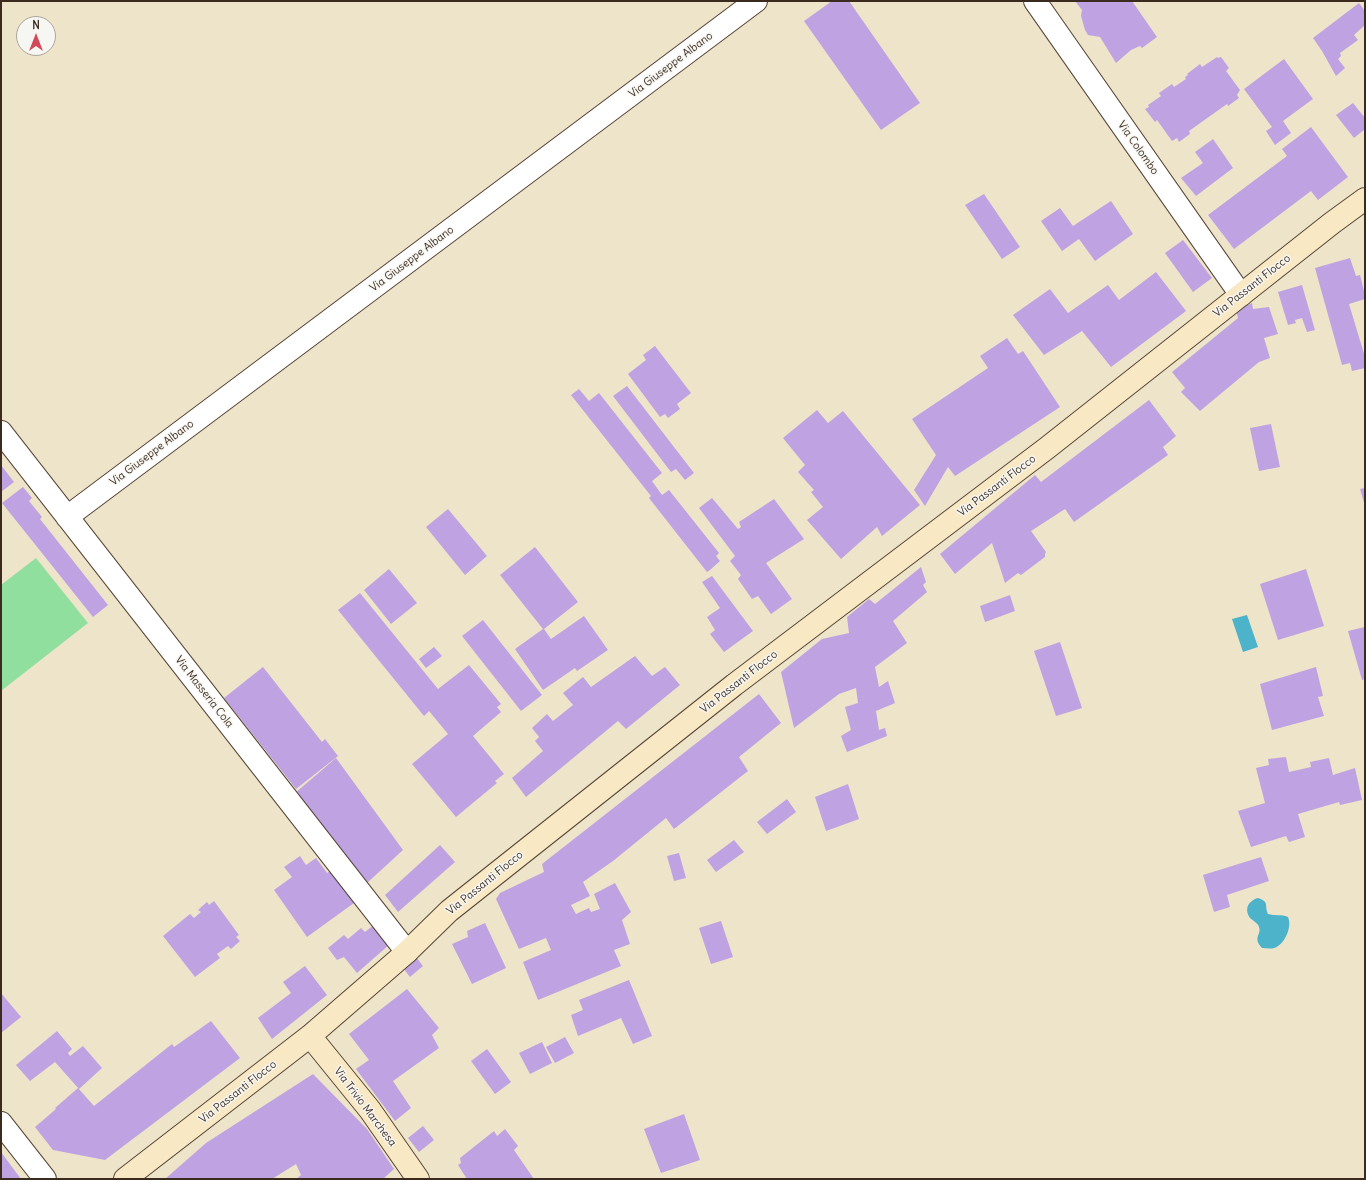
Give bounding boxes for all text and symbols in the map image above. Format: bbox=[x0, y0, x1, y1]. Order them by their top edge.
north arrow bbox=[16, 16, 56, 56]
text: N bbox=[32, 18, 40, 32]
street label: Via Giuseppe Albano bbox=[626, 29, 716, 101]
street label: Via Colombo bbox=[1115, 119, 1161, 177]
street label: Via Giuseppe Albano bbox=[367, 223, 457, 295]
street label: Via Passanti Flocco bbox=[1211, 252, 1293, 320]
street label: Via Giuseppe Albano bbox=[107, 417, 197, 489]
street label: Via Passanti Flocco bbox=[955, 452, 1039, 520]
street label: Via Passanti Flocco bbox=[698, 648, 780, 716]
street label: Via Masseria Cola bbox=[172, 654, 236, 730]
street label: Via Passanti Flocco bbox=[444, 848, 526, 918]
street label: Via Passanti Flocco bbox=[197, 1058, 279, 1126]
street label: Via Trivio Marchesa bbox=[331, 1065, 399, 1149]

